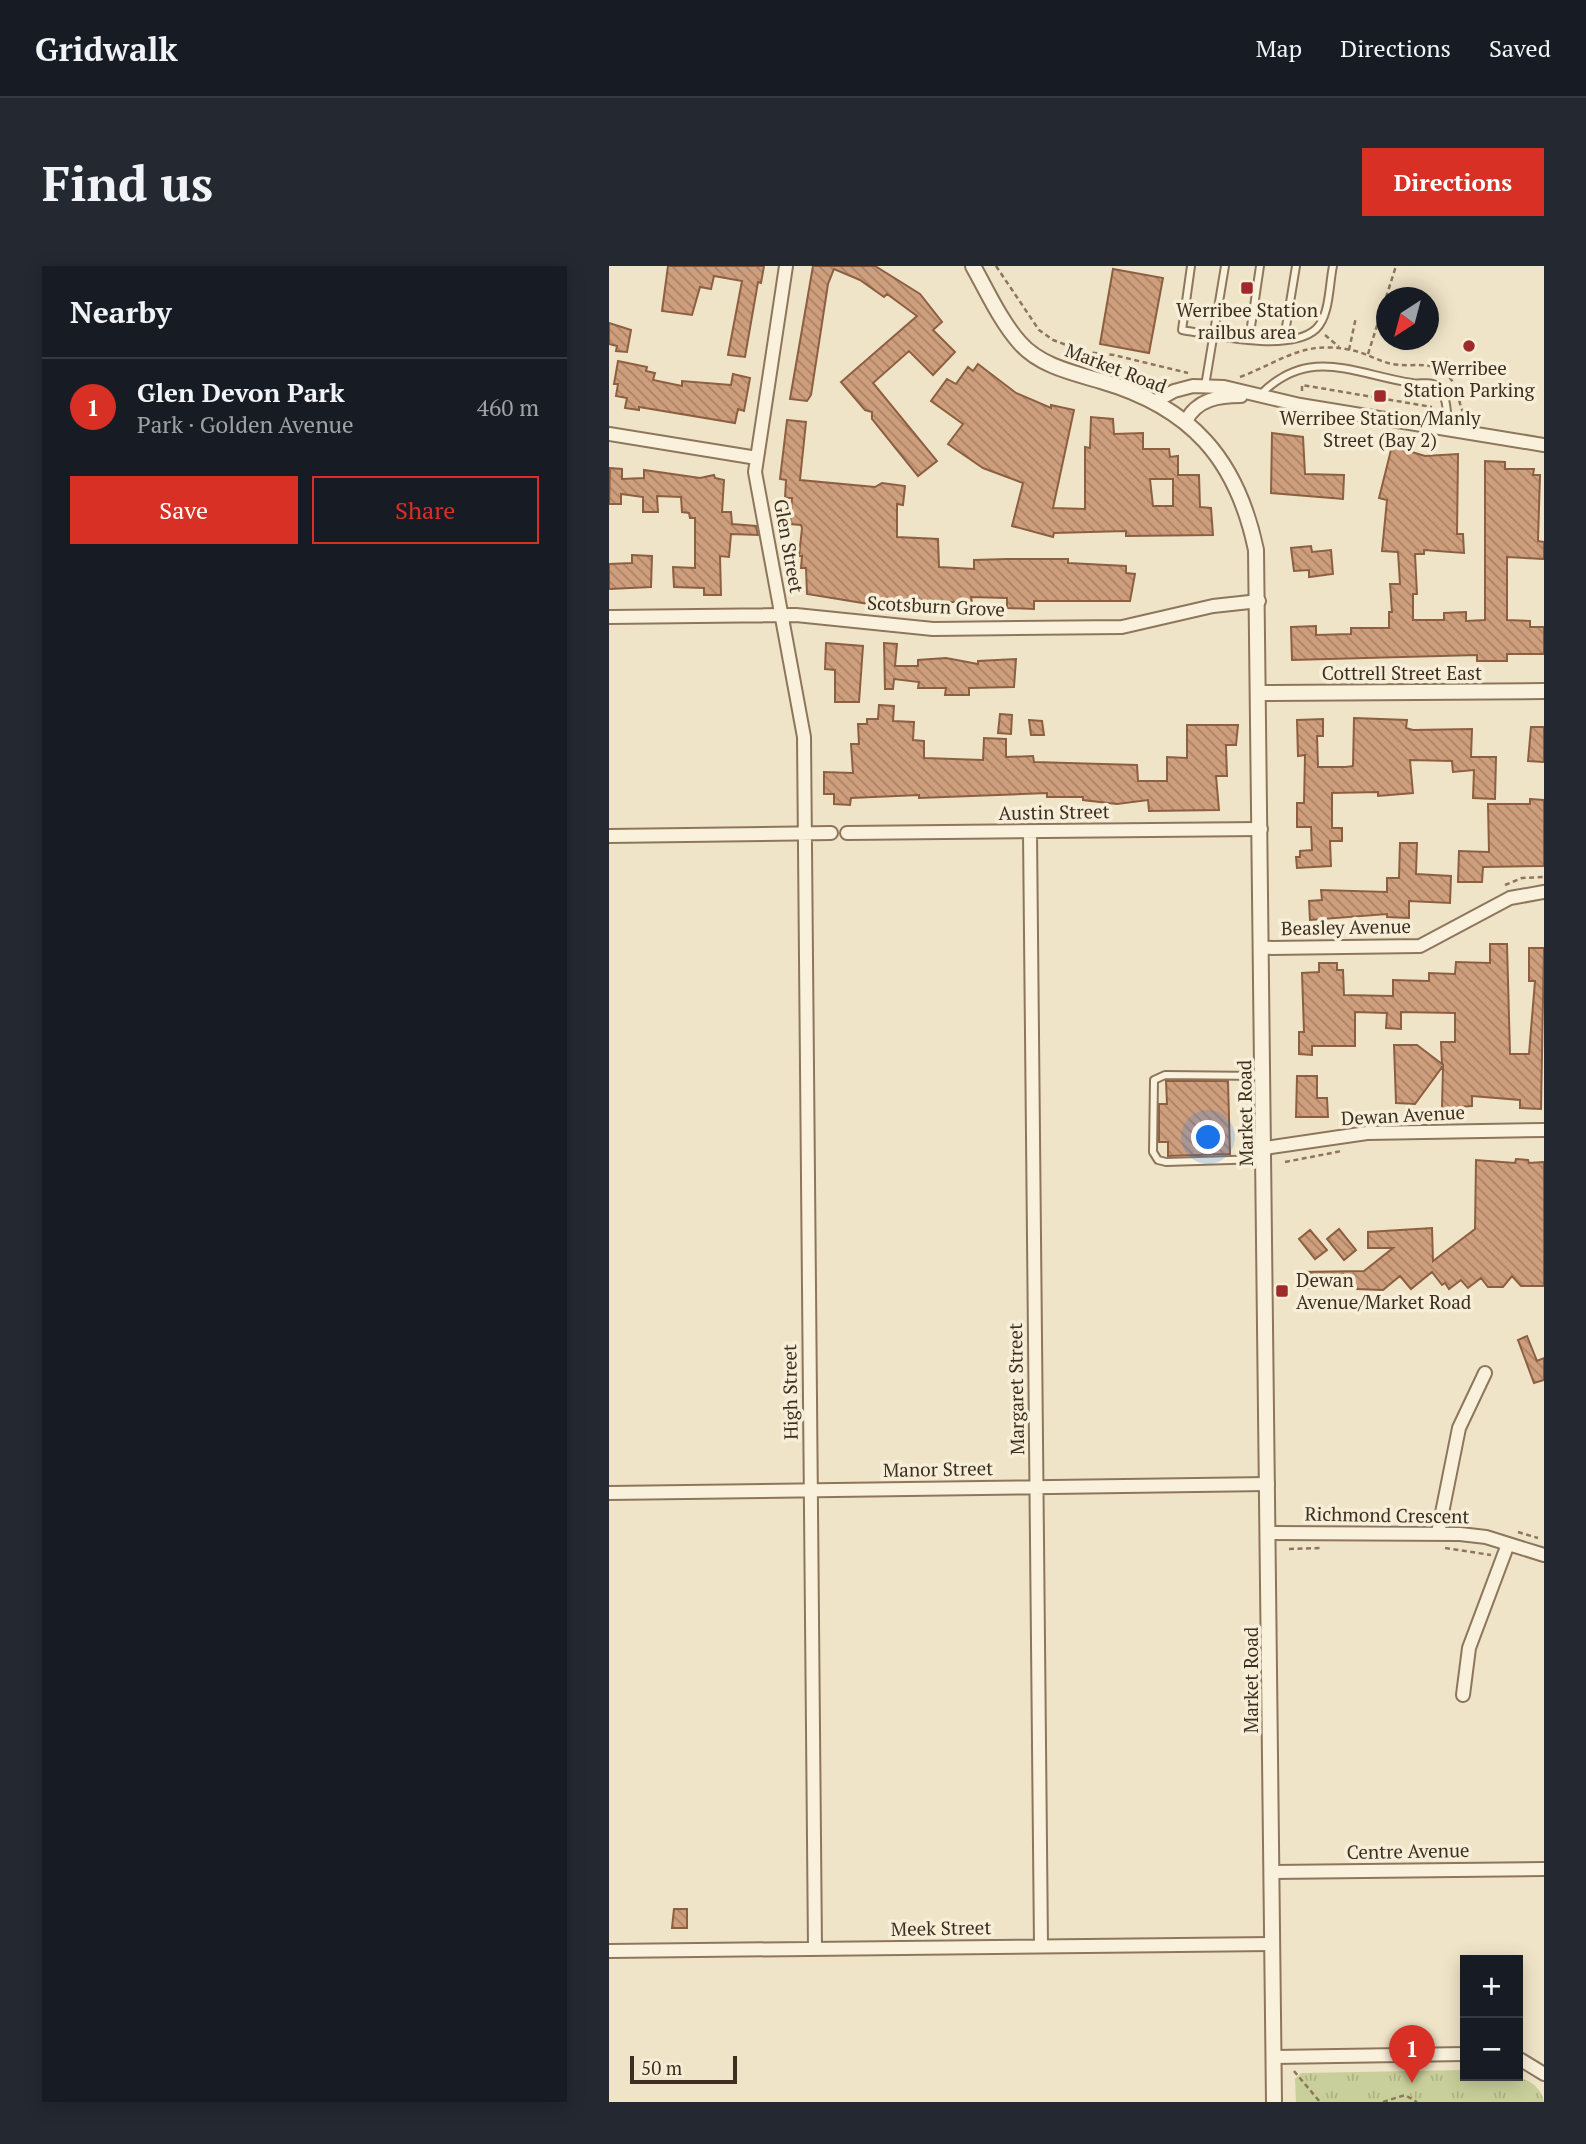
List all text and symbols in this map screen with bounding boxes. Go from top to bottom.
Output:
text: Gridwalk [35,27,178,70]
text: Map [1256,32,1302,64]
text: Directions [1340,32,1451,64]
text: Saved [1489,32,1551,64]
button: Directions [1362,148,1544,216]
text: Find us [42,150,213,215]
marker: Werribee Station railbus area [1239,280,1255,296]
north arrow [1376,287,1439,350]
text: Nearby [70,292,172,332]
place label: Werribee Station railbus area [1176,297,1318,344]
street label: Market Road [1062,337,1171,398]
marker: Werribee Station Parking [1461,338,1477,354]
place label: Werribee Station Parking [1403,355,1536,402]
text: Glen Devon Park [137,375,345,409]
marker: Werribee Station/Manly Street (Bay 2) [1372,388,1388,404]
text: 1 [87,392,100,423]
text: 460 m [477,392,539,423]
place label: Werribee Station/Manly Street (Bay 2) [1279,405,1481,452]
text: Park · Golden Avenue [137,409,354,440]
button: Save [70,476,298,544]
button: Share [312,476,539,544]
street label: Glen Street [769,497,810,595]
street label: Scotsburn Grove [866,589,1006,622]
street label: Cottrell Street East [1322,660,1482,685]
street label: Austin Street [998,798,1110,825]
street label: Beasley Avenue [1281,913,1411,940]
street label: Market Road [1231,1059,1258,1167]
street label: Dewan Avenue [1340,1099,1466,1130]
your location [1191,1120,1225,1154]
place label: Dewan Avenue/Market Road [1296,1267,1472,1314]
marker: Dewan Avenue/Market Road [1274,1283,1290,1299]
street label: Margaret Street [1002,1323,1029,1455]
street label: High Street [776,1344,803,1440]
street label: Manor Street [883,1455,993,1482]
street label: Richmond Crescent [1304,1501,1470,1528]
street label: Market Road [1238,1626,1263,1733]
street label: Centre Avenue [1346,1837,1470,1864]
street label: Meek Street [890,1914,992,1941]
map controls [1460,1955,1523,2081]
button: + [1460,1955,1523,2018]
button: − [1460,2018,1523,2081]
pin: 1 [1389,2025,1435,2083]
scale bar [630,2053,737,2085]
text: 50 m [641,2055,682,2080]

